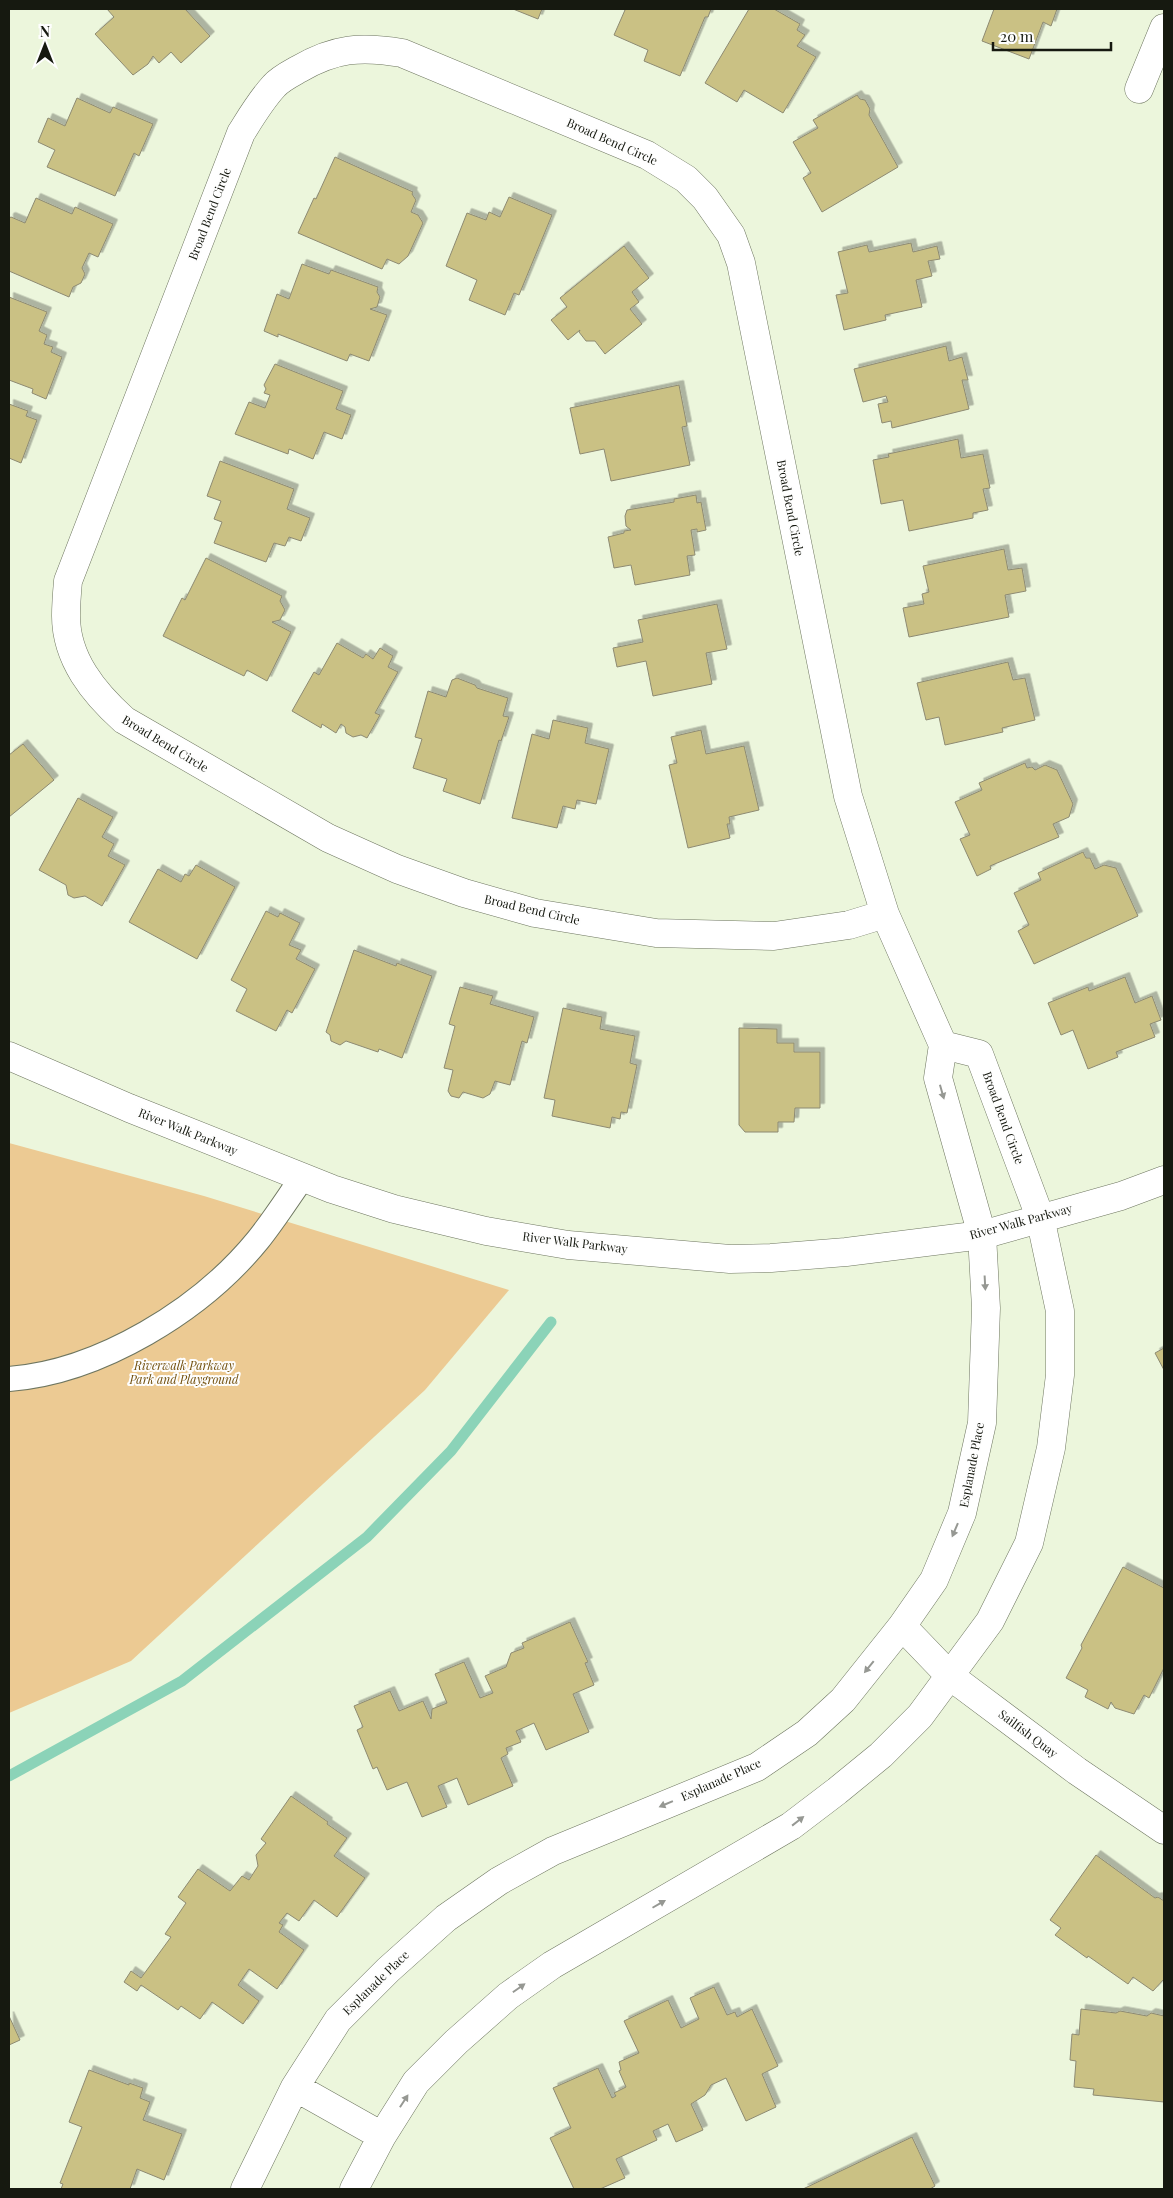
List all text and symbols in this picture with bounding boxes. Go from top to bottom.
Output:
north arrow [20,20,70,70]
scale bar [993,20,1110,52]
text: N [40,22,50,41]
text: 20 m [1000,26,1034,46]
street label: Broad Bend Circle [564,114,660,168]
street label: Broad Bend Circle [184,165,234,262]
street label: Broad Bend Circle [774,458,808,557]
street label: Broad Bend Circle [119,711,212,775]
street label: Broad Bend Circle [483,890,582,928]
street label: Broad Bend Circle [980,1069,1028,1166]
one-way arrow [938,1085,946,1100]
street label: River Walk Parkway [136,1104,240,1158]
street label: River Walk Parkway [968,1200,1074,1242]
street label: River Walk Parkway [522,1228,629,1256]
one-way arrow [982,1276,990,1292]
park label: Riverwalk Parkway Park and Playground [128,1357,239,1387]
street label: Esplanade Place [955,1421,987,1509]
one-way arrow [951,1523,959,1537]
one-way arrow [864,1660,875,1673]
street label: Sailfish Quay [996,1706,1061,1761]
street label: Esplanade Place [678,1754,763,1804]
one-way arrow [658,1800,673,1808]
one-way arrow [791,1816,805,1826]
one-way arrow [652,1900,665,1909]
street label: Esplanade Place [339,1946,412,2018]
one-way arrow [513,1983,526,1993]
one-way arrow [399,2095,409,2108]

